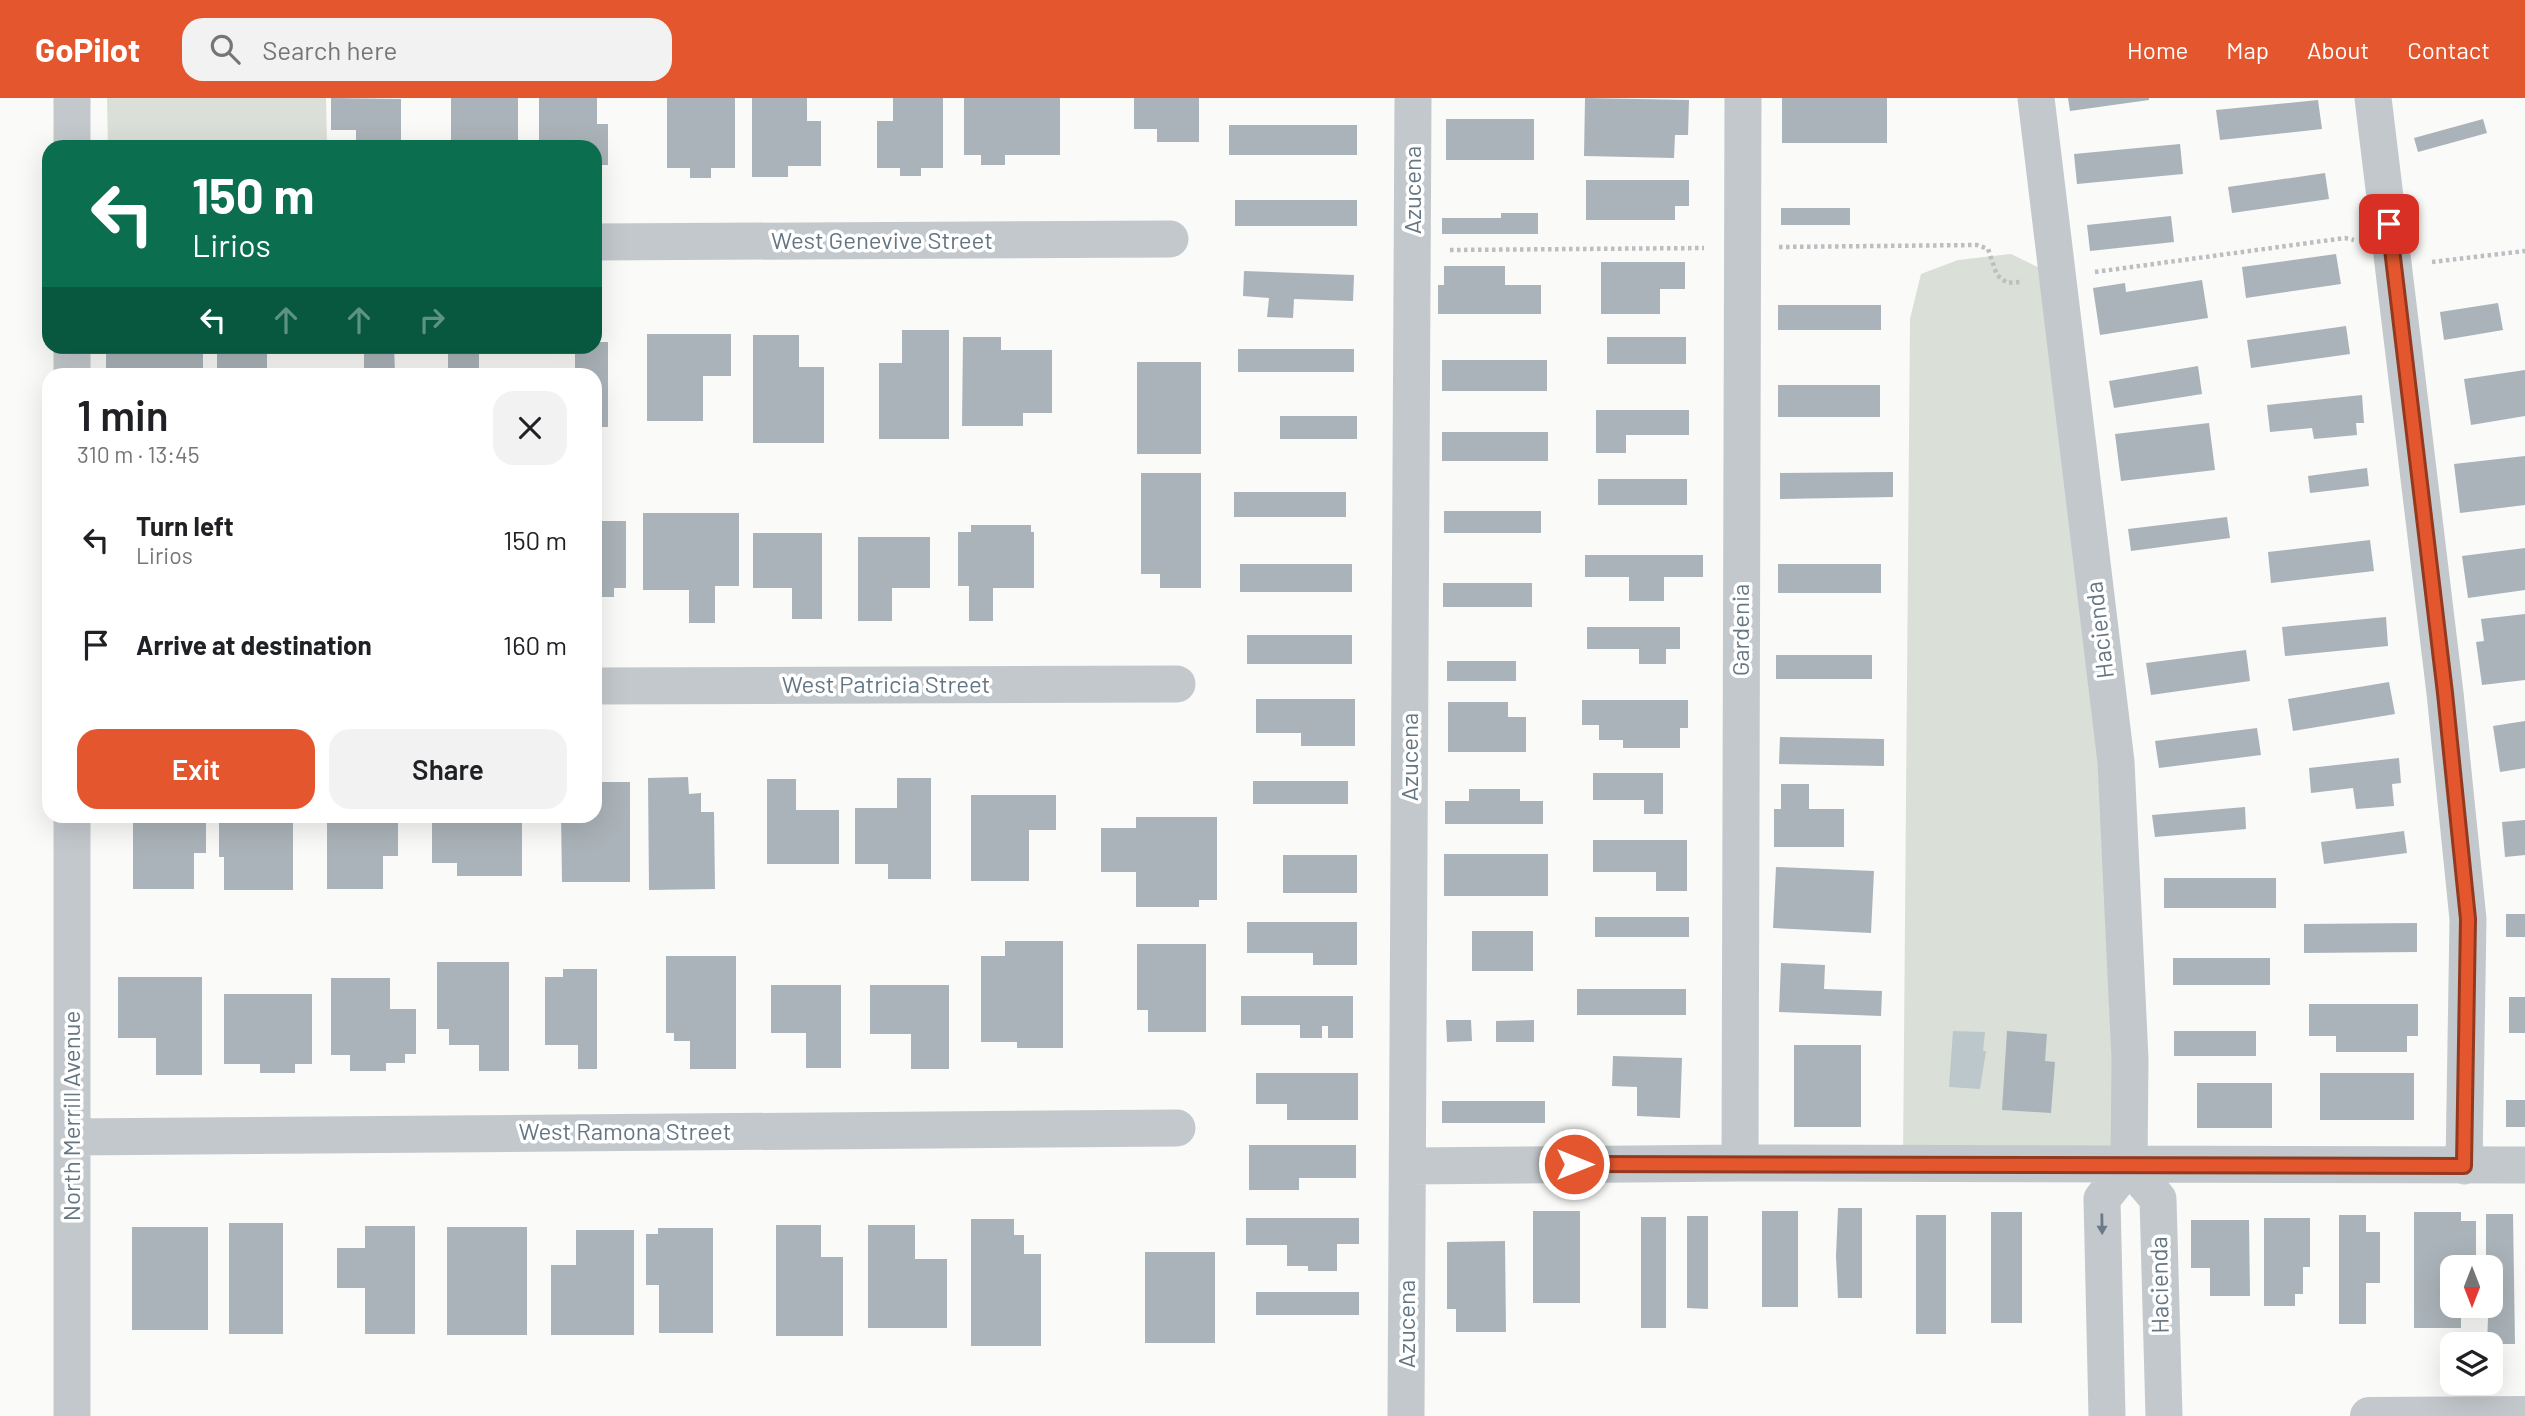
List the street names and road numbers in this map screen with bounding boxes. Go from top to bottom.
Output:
street label: Azucena [1397,146,1426,234]
street label: West Genevive Street [771,225,993,254]
street label: Hacienda [2078,580,2119,680]
street label: Gardenia [1725,584,1754,676]
street label: West Patricia Street [782,669,990,698]
street label: Azucena [1394,713,1423,801]
street label: North Merrill Avenue [56,1011,85,1221]
street label: West Ramona Street [519,1116,731,1145]
street label: Hacienda [2143,1236,2174,1334]
street label: Azucena [1391,1280,1420,1368]

